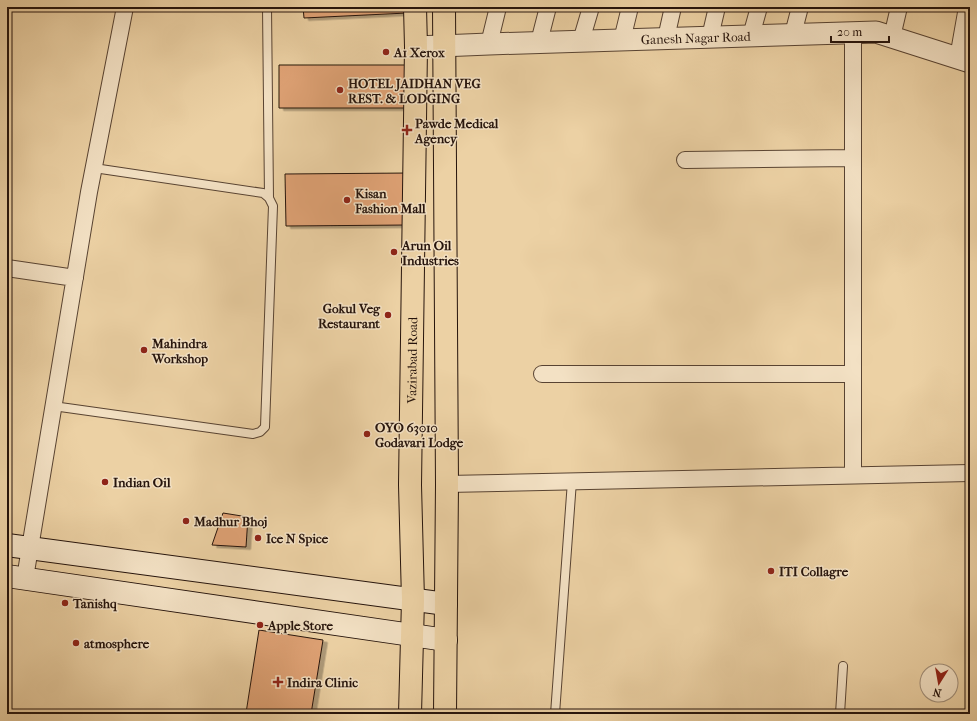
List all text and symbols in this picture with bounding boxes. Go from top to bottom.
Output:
scale bar [831,18,889,44]
text: 20 m [837,25,862,39]
street label: Ganesh Nagar Road [641,29,752,47]
place label: A1 Xerox [393,45,445,60]
marker: A1 Xerox [381,47,391,57]
place label: HOTEL JAIDHAN VEG REST. & LODGING [348,76,482,106]
marker: HOTEL JAIDHAN VEG REST. & LODGING [335,85,345,95]
place label: Pawde Medical Agency [414,116,499,147]
marker: Pawde Medical Agency [402,125,412,135]
place label: Kisan Fashion Mall [354,186,426,216]
marker: Kisan Fashion Mall [342,195,352,205]
place label: Arun Oil Industries [401,238,459,268]
marker: Arun Oil Industries [389,247,399,257]
place label: Gokul Veg Restaurant [318,301,381,331]
marker: Gokul Veg Restaurant [383,310,393,320]
street label: Vazirabad Road [404,316,420,404]
place label: Mahindra Workshop [151,336,208,367]
marker: Mahindra Workshop [139,345,149,355]
place label: OYO 63010 Godavari Lodge [375,420,464,451]
marker: OYO 63010 Godavari Lodge [362,429,372,439]
place label: Indian Oil [113,475,171,490]
marker: Indian Oil [100,477,110,487]
place label: Madhur Bhoj [193,514,267,529]
marker: Madhur Bhoj [181,516,191,526]
place label: Ice N Spice [266,531,329,547]
marker: Ice N Spice [253,533,263,543]
place label: ITI Collagre [779,564,849,580]
marker: ITI Collagre [766,566,776,576]
place label: Tanishq [72,596,118,612]
marker: Tanishq [60,598,70,608]
place label: Apple Store [267,618,333,634]
marker: Apple Store [255,620,265,630]
place label: atmosphere [84,636,150,652]
marker: atmosphere [71,638,81,648]
north arrow [919,663,959,703]
place label: Indira Clinic [287,675,358,690]
marker: Indira Clinic [272,676,284,688]
text: N [931,685,943,700]

